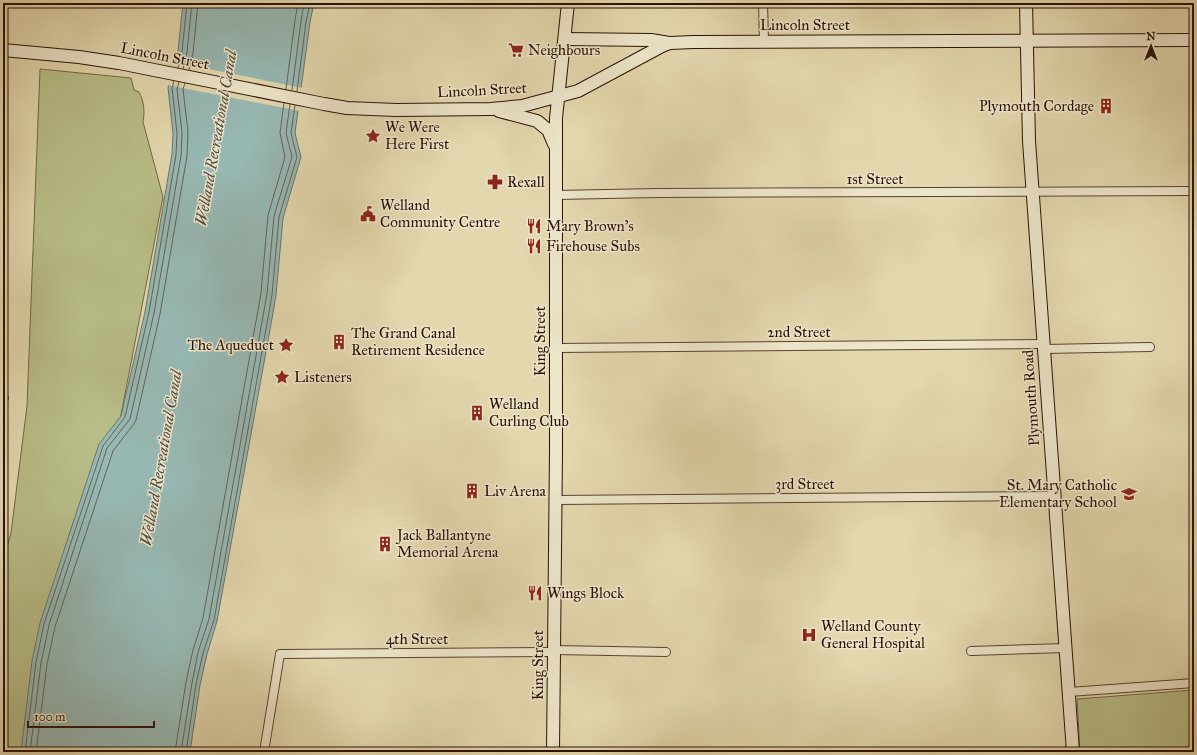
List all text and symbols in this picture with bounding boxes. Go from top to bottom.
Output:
street label: Lincoln Street [760,16,851,34]
north arrow [1131,26,1171,66]
text: N [1146,30,1156,43]
street label: Lincoln Street [119,39,212,74]
supermarket icon: Neighbours [507,41,525,59]
place label: Neighbours [528,41,600,59]
water label: Welland Recreational Canal [191,47,241,227]
street label: Lincoln Street [437,79,528,101]
place label: Plymouth Cordage [979,97,1094,115]
building icon: Plymouth Cordage [1097,97,1115,115]
place label: We Were Here First [385,118,450,153]
place icon: We Were Here First [364,127,382,145]
street label: 1st Street [846,170,904,188]
pharmacy icon: Rexall [486,173,504,191]
place label: Rexall [507,173,546,191]
place label: Welland Community Centre [380,196,500,231]
public building icon: Welland Community Centre [359,205,377,223]
restaurant icon: Mary Brown's [525,217,543,235]
place label: Mary Brown's [546,217,634,235]
restaurant icon: Firehouse Subs [525,237,543,255]
place label: Firehouse Subs [546,237,640,255]
street label: King Street [531,305,549,376]
street label: 2nd Street [767,323,831,341]
place label: The Grand Canal Retirement Residence [351,324,485,359]
building icon: The Grand Canal Retirement Residence [330,333,348,351]
place label: The Aqueduct [187,336,275,355]
place icon: The Aqueduct [277,336,295,354]
street label: Plymouth Road [1019,349,1043,447]
water label: Welland Recreational Canal [136,367,186,547]
place icon: Listeners [273,368,291,386]
place label: Listeners [294,368,352,386]
place label: Welland Curling Club [489,395,569,430]
building icon: Welland Curling Club [468,404,486,422]
street label: 3rd Street [775,475,835,493]
place label: St. Mary Catholic Elementary School [999,476,1118,511]
building icon: Liv Arena [463,482,481,500]
place label: Liv Arena [484,482,547,500]
school or university icon: St. Mary Catholic Elementary School [1120,485,1138,503]
place label: Jack Ballantyne Memorial Arena [395,526,499,561]
building icon: Jack Ballantyne Memorial Arena [376,535,394,553]
restaurant icon: Wings Block [526,584,544,602]
place label: Wings Block [547,584,624,602]
place label: Welland County General Hospital [821,617,926,652]
hospital icon: Welland County General Hospital [800,626,818,644]
street label: King Street [529,629,547,700]
street label: 4th Street [386,630,449,648]
scale bar [28,703,154,729]
text: 100 m [34,710,65,724]

